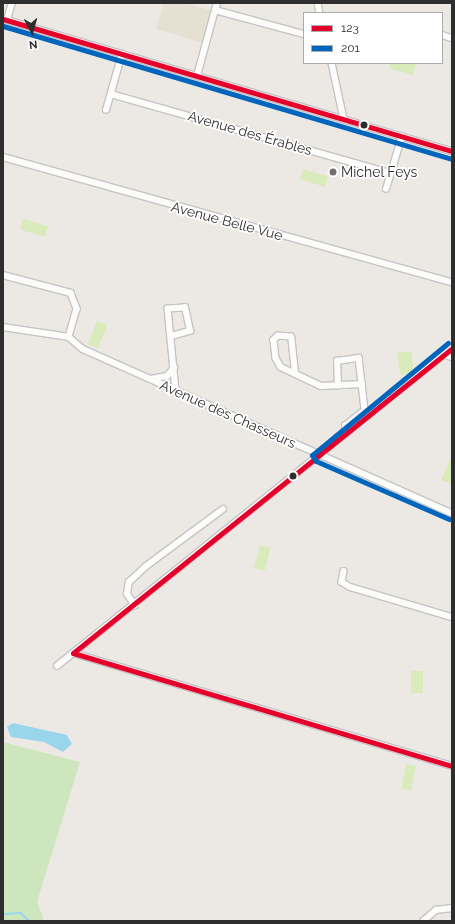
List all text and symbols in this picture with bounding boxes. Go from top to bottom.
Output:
north arrow [12,12,52,52]
legend [303,12,443,64]
text: 123 [341,21,359,35]
text: N [28,38,38,51]
text: 201 [341,41,360,55]
street label: Avenue des Érables [186,107,314,159]
unlabelled marker [359,120,369,130]
place label: Michel Feys [341,164,418,180]
marker: Michel Feys [328,167,338,177]
street label: Avenue Belle Vue [169,198,285,244]
street label: Avenue des Chasseurs [157,376,299,452]
unlabelled marker [288,471,298,481]

